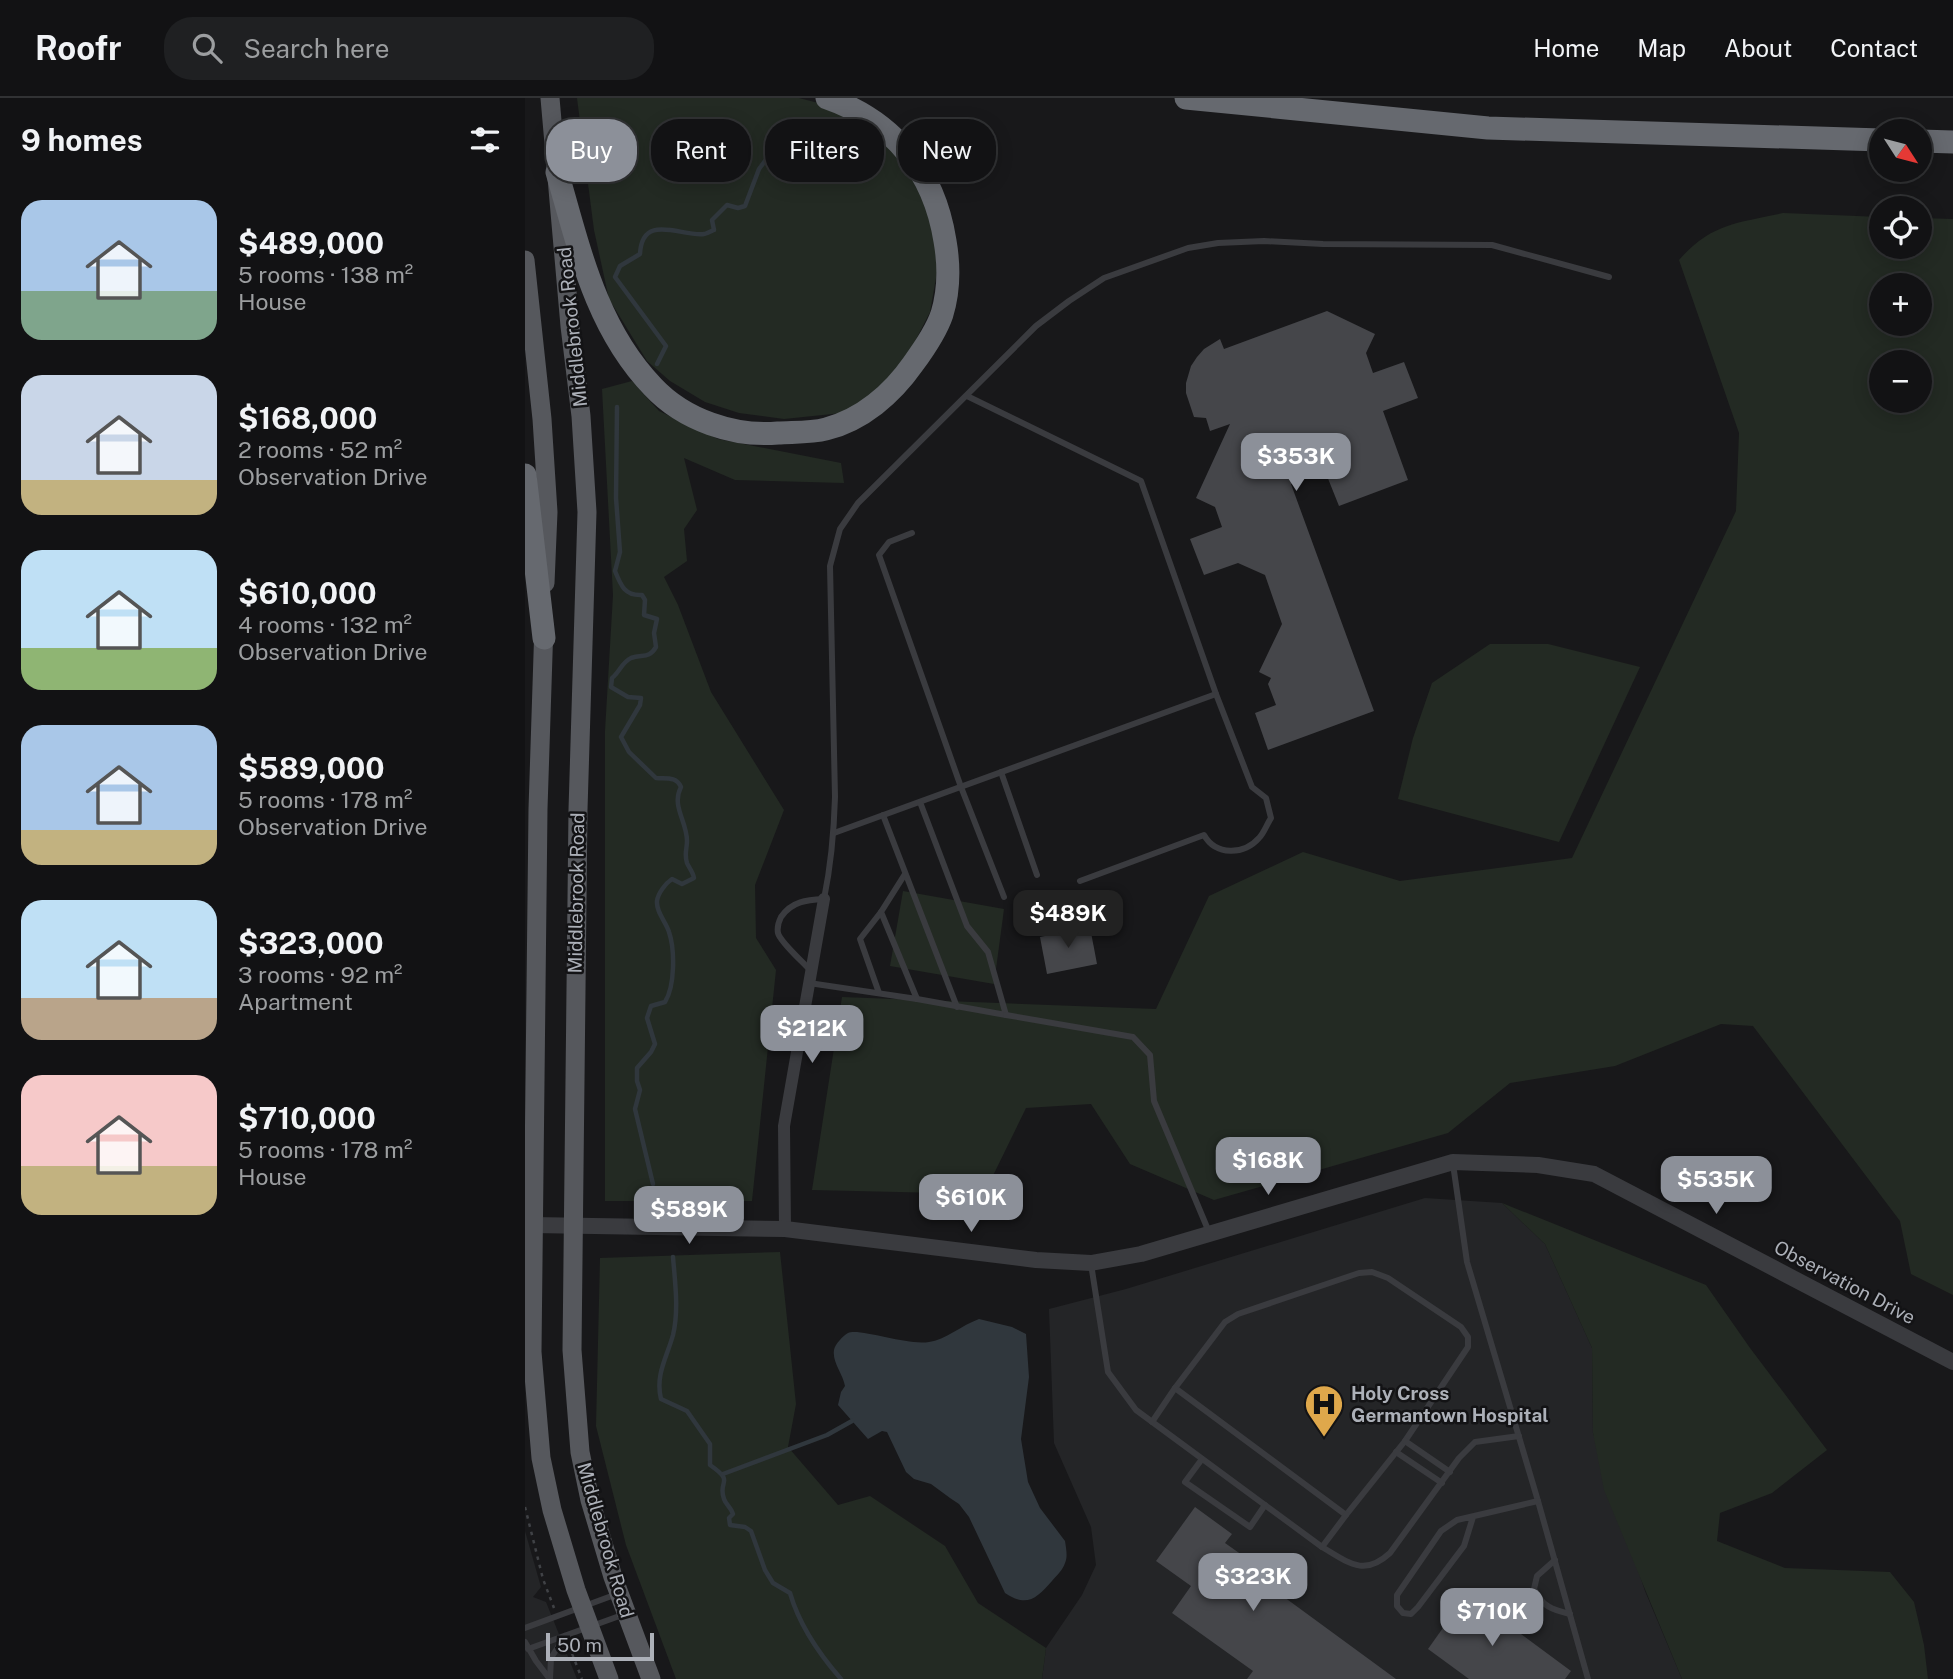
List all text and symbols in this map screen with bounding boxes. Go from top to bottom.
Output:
search box [164,17,654,80]
text: Roofr [35,29,122,67]
icon: search [188,29,226,67]
text: Search here [244,33,390,64]
text: Home [1533,34,1599,62]
text: Map [1637,34,1686,62]
text: About [1724,34,1792,62]
text: Contact [1830,34,1918,62]
chip: Buy [546,119,637,182]
chip: Rent [651,119,751,182]
chip: Filters [765,119,884,182]
chip: New [898,119,996,182]
north arrow [1869,119,1932,182]
map controls [1869,119,1932,413]
icon: filters [466,121,504,159]
text: 9 homes [21,122,143,158]
button: locate [1869,196,1932,259]
text: $489,000 [238,225,384,261]
icon: home [77,228,161,312]
street label: Middlebrook Road [553,246,591,408]
text: 5 rooms · 138 m² [238,261,413,288]
button: + [1869,273,1932,336]
text: House [238,288,306,315]
button: − [1869,350,1932,413]
text: $168,000 [238,400,377,436]
icon: home [77,403,161,487]
pin: $353K [1247,434,1345,493]
text: 2 rooms · 52 m² [238,436,402,463]
text: $353K [1257,442,1335,469]
text: Observation Drive [238,463,427,490]
text: $610,000 [238,575,377,611]
icon: home [77,578,161,662]
text: 4 rooms · 132 m² [238,611,412,638]
text: Observation Drive [238,638,427,665]
text: $589,000 [238,750,385,786]
icon: home [77,753,161,837]
text: 5 rooms · 178 m² [238,786,412,813]
street label: Middlebrook Road [564,812,588,974]
text: Observation Drive [238,813,427,840]
pin: $489K [1019,890,1117,950]
text: $489K [1029,899,1107,926]
text: $323,000 [238,925,384,961]
icon: home [77,928,161,1012]
text: 3 rooms · 92 m² [238,961,403,988]
text: Apartment [238,988,353,1015]
pin: $212K [763,1006,861,1065]
text: $212K [776,1014,848,1041]
text: $710,000 [238,1100,376,1136]
icon: home [77,1103,161,1187]
text: 5 rooms · 178 m² [238,1136,412,1163]
pin: $168K [1219,1138,1317,1197]
text: $168K [1232,1146,1304,1173]
pin: $535K [1667,1156,1765,1216]
text: House [238,1163,306,1190]
text: $535K [1677,1165,1755,1192]
pin: $610K [922,1174,1020,1234]
text: $610K [935,1183,1007,1210]
pin: $589K [640,1186,738,1246]
text: $589K [650,1195,728,1222]
street label: Observation Drive [1771,1236,1919,1328]
place label: Holy Cross Germantown Hospital [1351,1382,1548,1426]
hospital icon: Holy Cross Germantown Hospital [1303,1383,1345,1438]
street label: Middlebrook Road [573,1460,639,1620]
pin: $323K [1204,1554,1302,1613]
text: $323K [1214,1562,1292,1589]
pin: $710K [1443,1588,1541,1648]
text: $710K [1456,1597,1528,1624]
scale bar [546,1630,655,1662]
text: 50 m [557,1634,602,1656]

